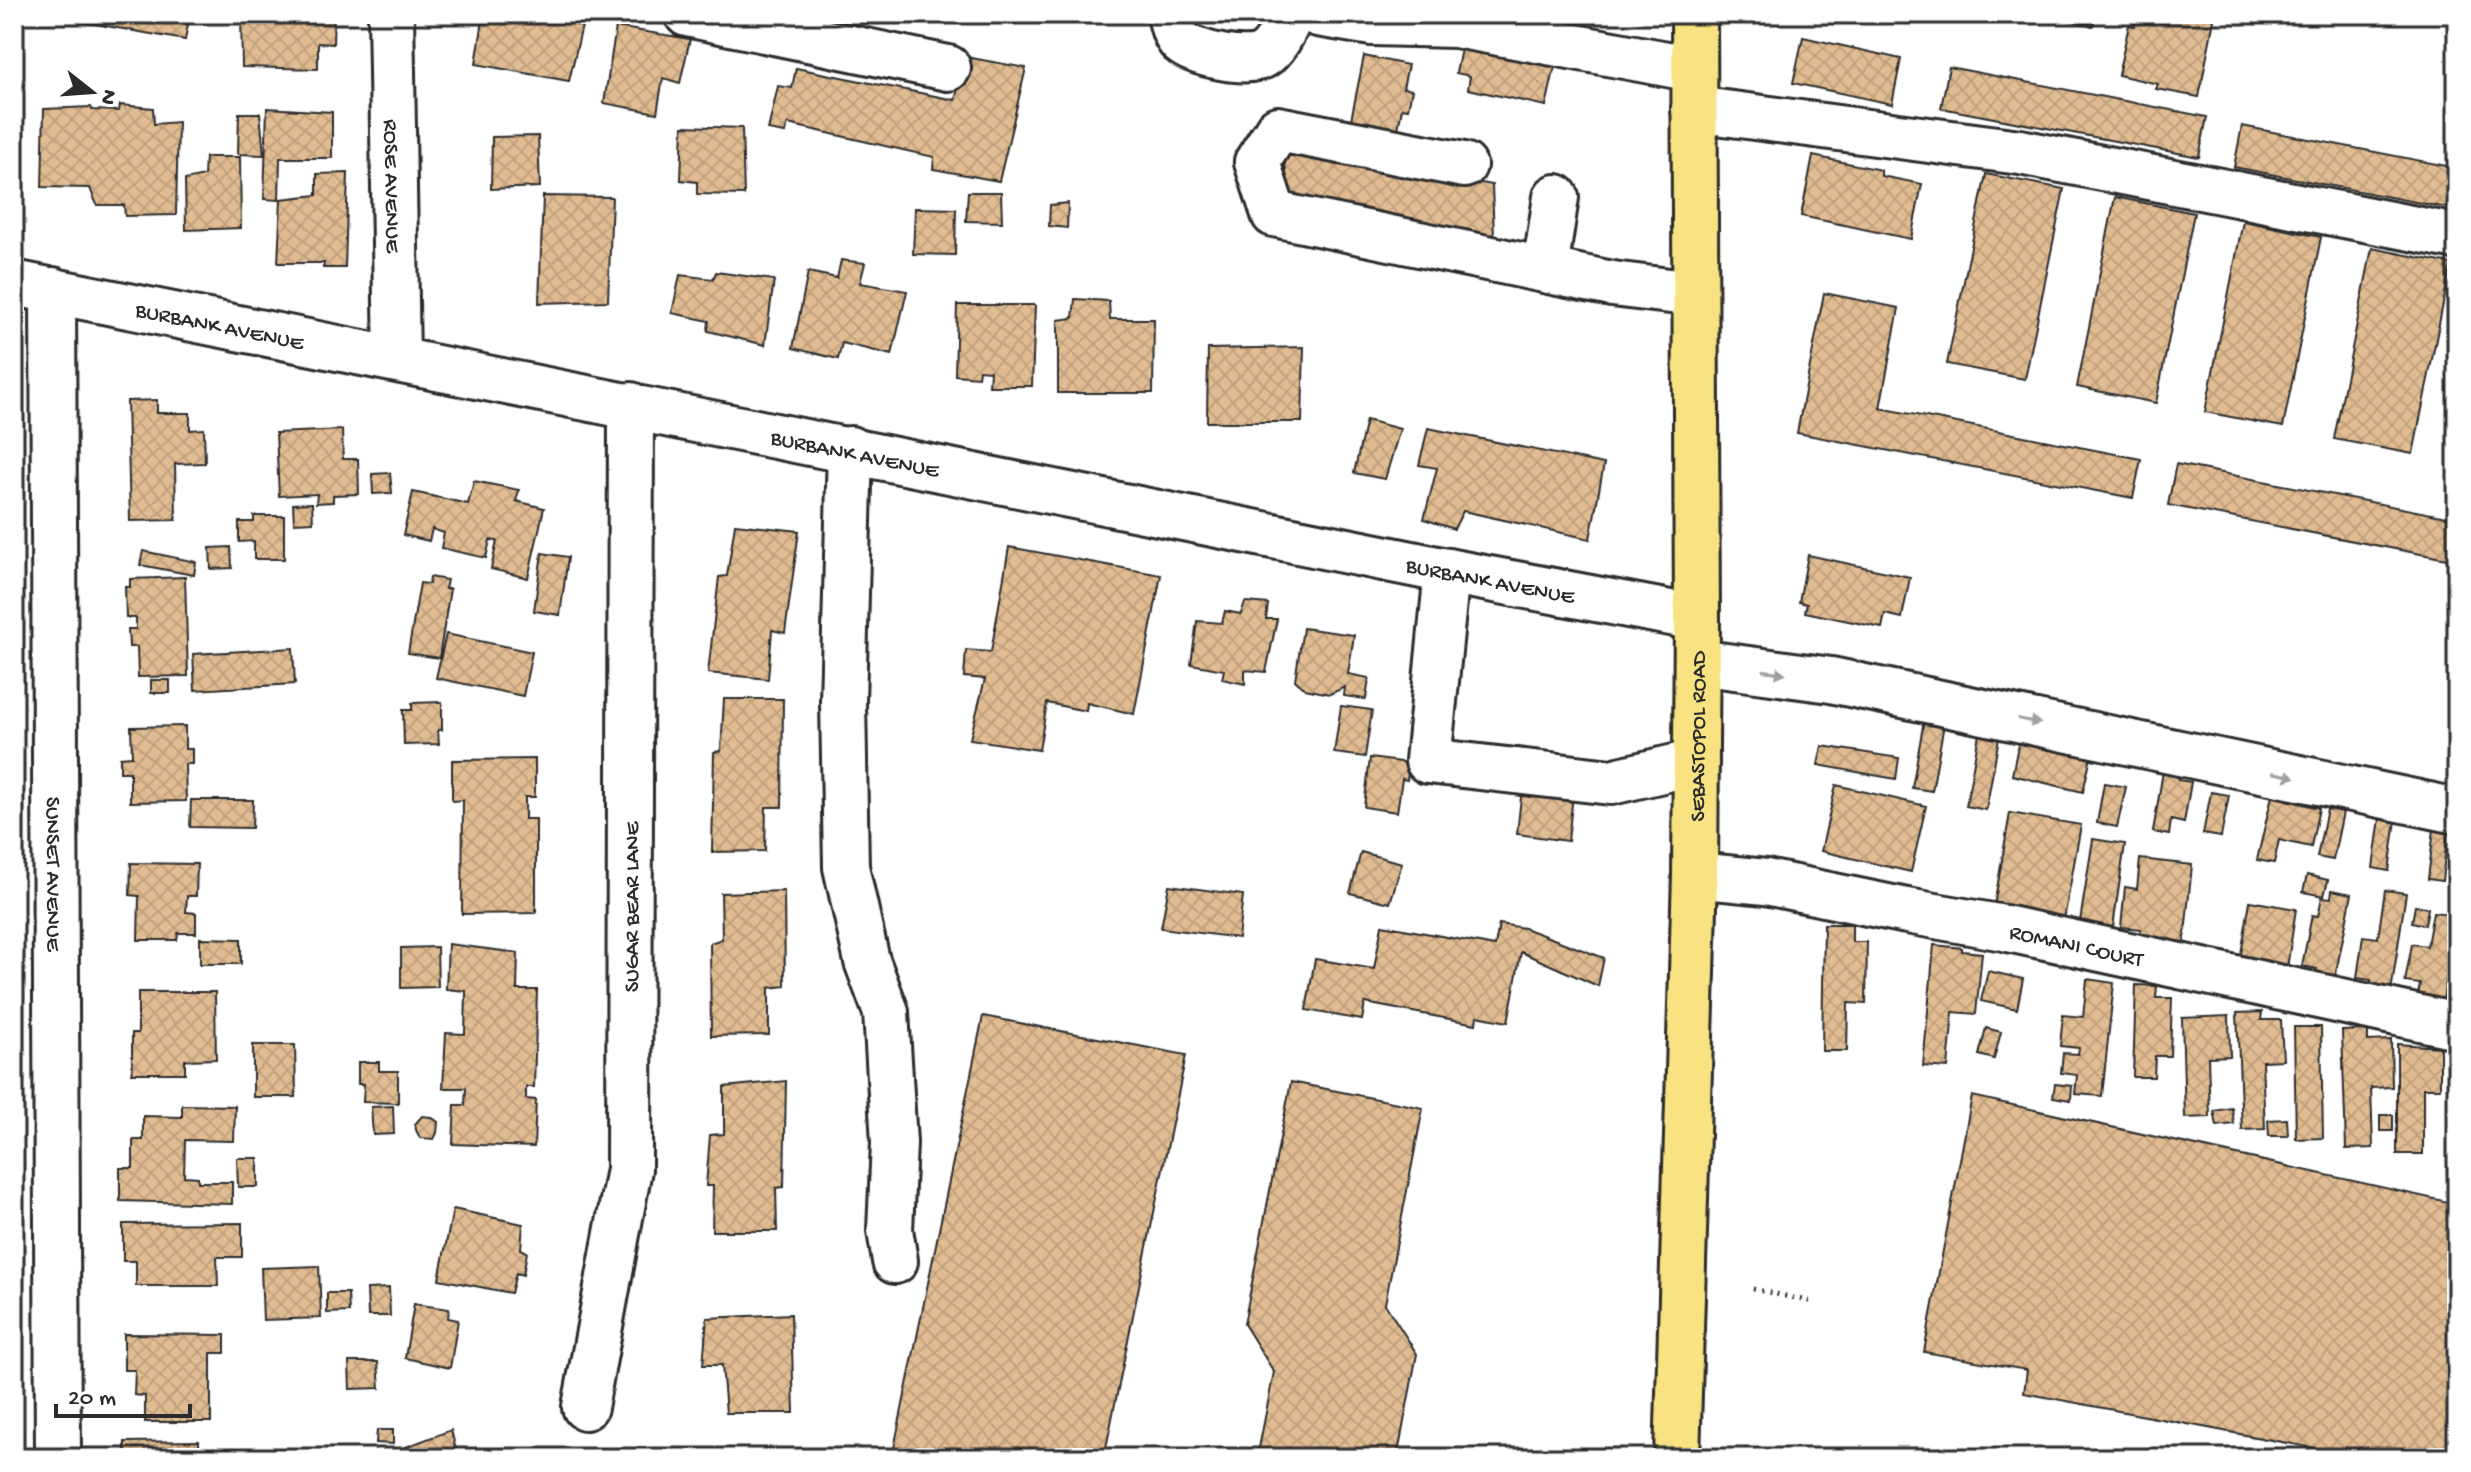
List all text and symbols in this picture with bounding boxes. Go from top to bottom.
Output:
north arrow [52,52,132,132]
text: N [93,86,122,107]
street label: ROSE AVENUE [376,119,404,254]
street label: BURBANK AVENUE [132,298,307,358]
street label: BURBANK AVENUE [767,426,942,486]
street label: BURBANK AVENUE [1402,554,1578,612]
street label: SEBASTOPOL ROAD [1686,650,1714,822]
one-way arrow [1762,666,1787,679]
one-way arrow [2017,716,2042,728]
one-way arrow [2272,769,2297,782]
street label: SUNSET AVENUE [38,797,65,953]
street label: SUGAR BEAR LANE [620,821,647,992]
street label: ROMANI COURT [2007,921,2146,975]
scale bar [56,1368,190,1418]
text: 20 m [68,1385,116,1414]

